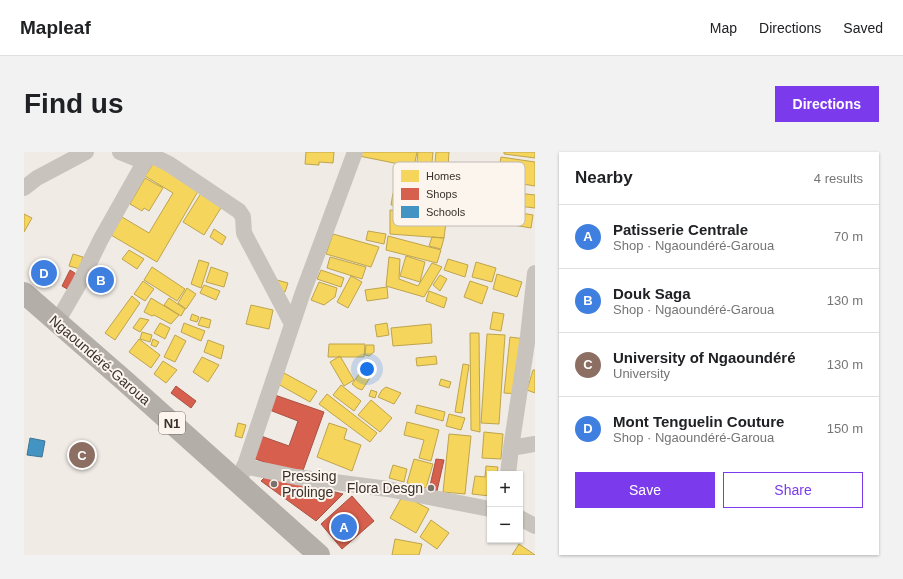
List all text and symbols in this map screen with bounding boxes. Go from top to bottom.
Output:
text: Mapleaf [20,17,91,38]
text: Map [710,20,737,36]
text: Directions [759,20,821,36]
text: Saved [843,20,883,36]
button: Directions [775,86,879,122]
text: Find us [24,88,124,119]
legend [393,162,525,226]
text: Nearby [575,168,633,187]
text: Homes [426,170,461,182]
text: 4 results [814,171,863,186]
text: Shops [426,188,458,200]
text: Schools [426,206,466,218]
text: Patisserie Centrale [613,221,748,238]
text: A [583,229,593,244]
text: 70 m [834,229,863,244]
text: Shop · Ngaoundéré-Garoua [613,238,774,253]
pin: D [31,258,57,288]
pin: B [88,265,114,295]
text: Douk Saga [613,285,691,302]
text: B [583,293,593,308]
text: 130 m [827,293,863,308]
text: Shop · Ngaoundéré-Garoua [613,302,774,317]
street label: Ngaoundéré-Garoua [46,312,154,408]
text: University of Ngaoundéré [613,349,796,366]
text: C [583,357,593,372]
text: 130 m [827,357,863,372]
your location [357,359,377,379]
text: University [613,366,670,381]
road number: N1 [159,412,185,434]
text: Mont Tenguelin Couture [613,413,784,430]
text: D [583,421,593,436]
text: 150 m [827,421,863,436]
text: Shop · Ngaoundéré-Garoua [613,430,774,445]
pin: C [69,440,95,470]
place label: Pressing Prolinge [282,468,336,500]
map controls [487,471,523,543]
button: + [487,471,523,507]
button: Save [575,472,715,508]
button: Share [723,472,863,508]
marker: Pressing Prolinge [269,479,279,489]
place label: Flora Desgn [347,480,423,496]
marker: Flora Desgn [426,483,436,493]
button: − [487,507,523,543]
pin: A [331,512,357,542]

